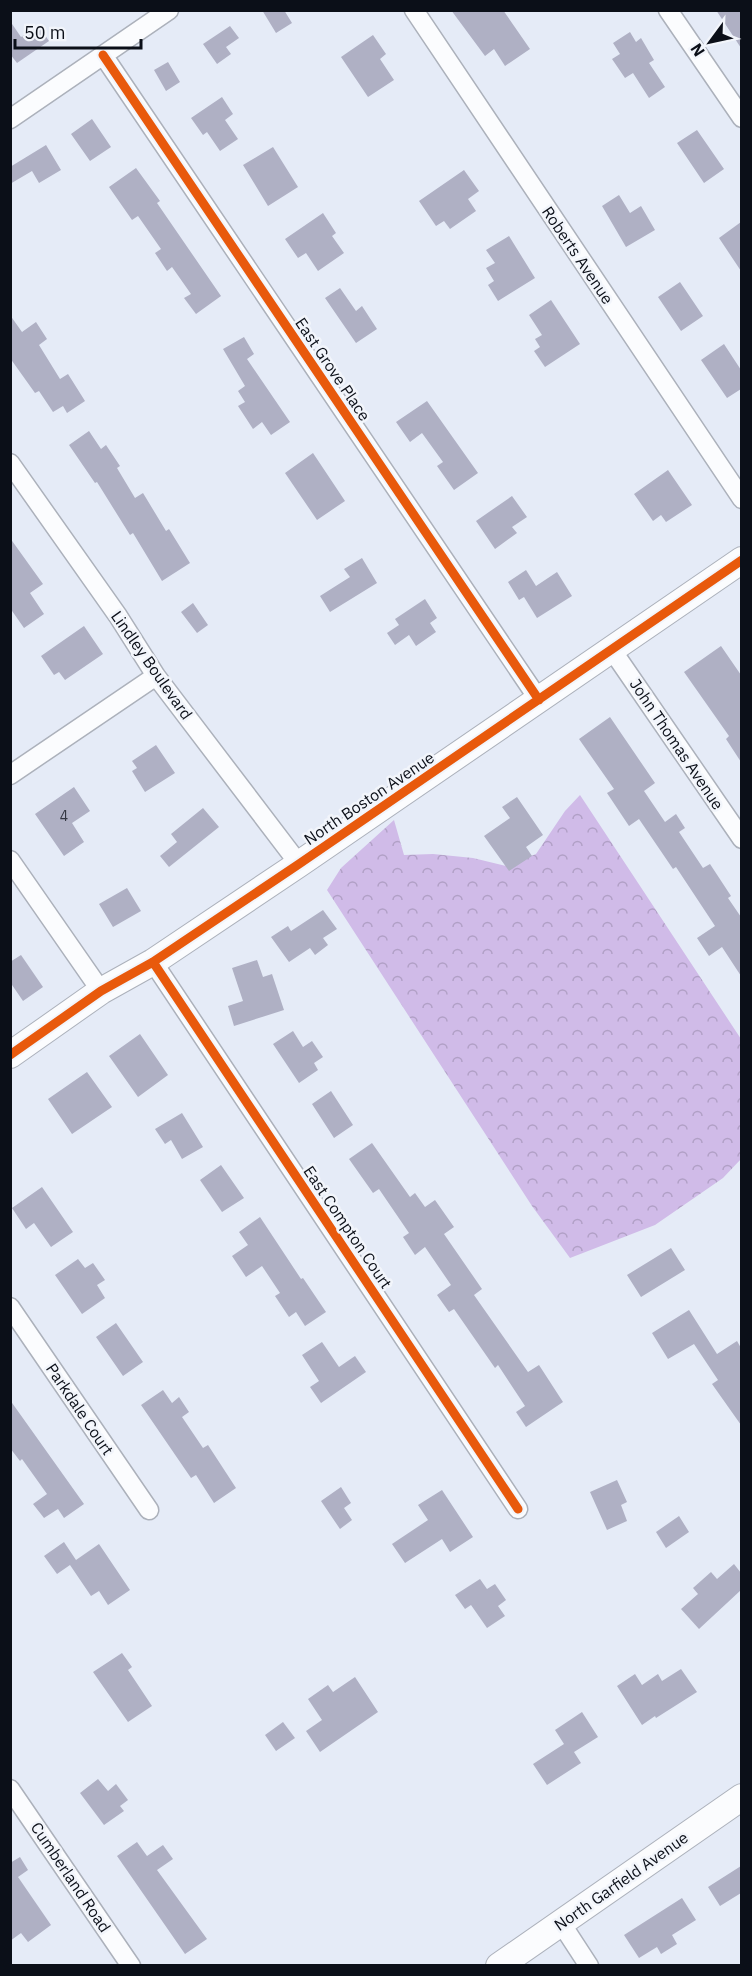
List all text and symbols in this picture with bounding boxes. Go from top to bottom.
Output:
scale bar [15,12,141,50]
north arrow [680,12,740,72]
text: 50 m [24,21,66,44]
text: N [686,40,709,60]
street label: Roberts Avenue [538,202,618,308]
street label: East Grove Place [291,314,375,425]
street label: Lindley Boulevard [107,607,197,723]
street label: John Thomas Avenue [626,675,728,814]
street label: North Boston Avenue [300,747,438,849]
house number: 4 [60,807,68,825]
street label: East Compton Court [299,1162,397,1292]
street label: Parkdale Court [42,1359,118,1459]
street label: Cumberland Road [27,1818,115,1936]
street label: North Garfield Avenue [550,1827,692,1935]

